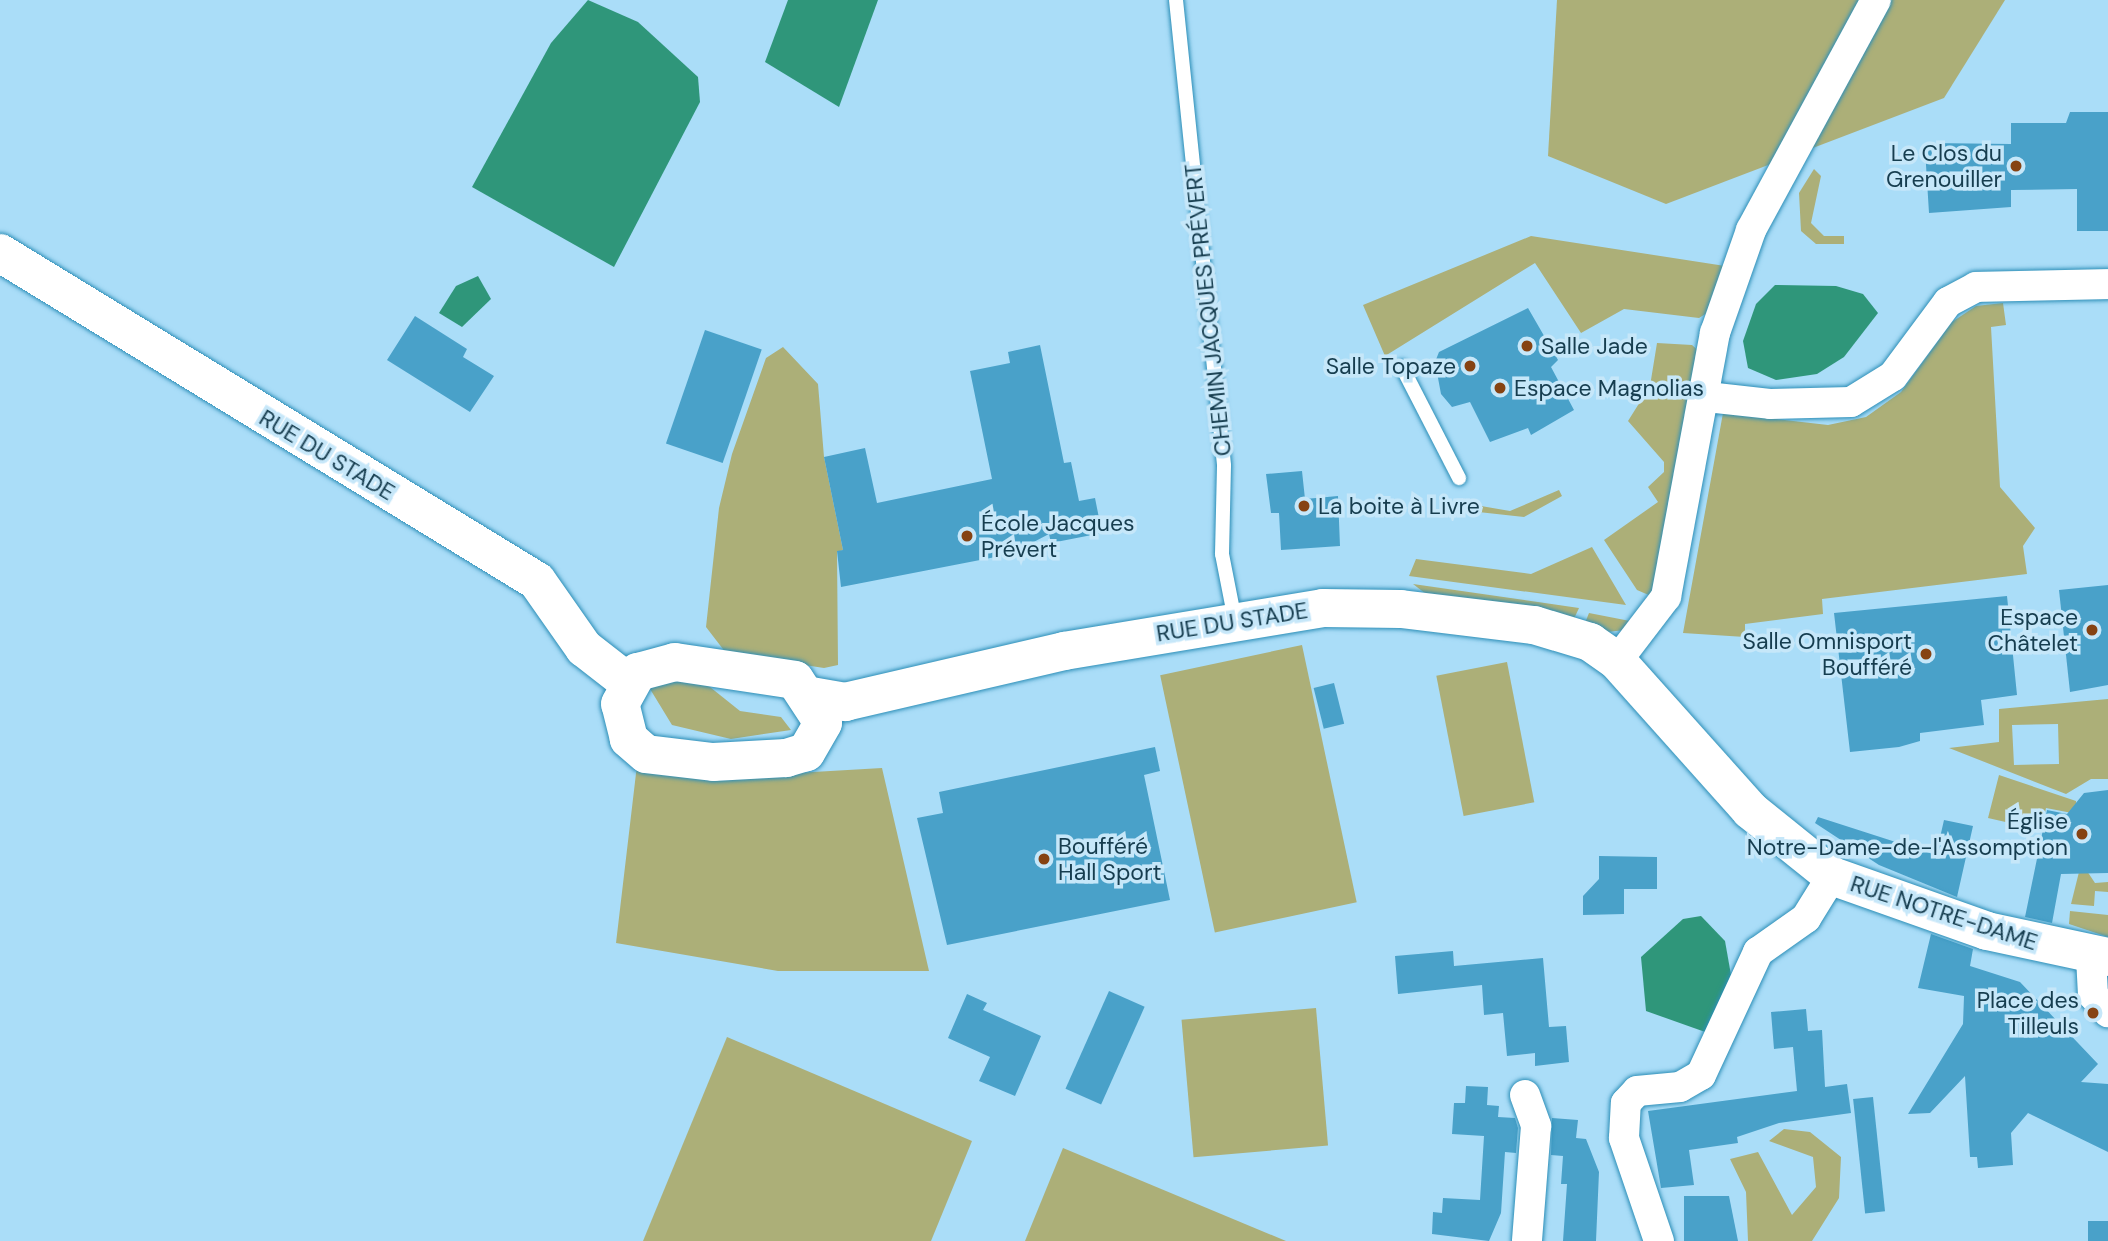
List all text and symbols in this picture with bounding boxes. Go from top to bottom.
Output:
place label: Le Clos du Grenouiller [1886,139,2002,193]
marker: Le Clos du Grenouiller [2008,158,2024,174]
street label: CHEMIN JACQUES PRÉVERT [1179,162,1237,458]
place label: Salle Jade [1541,332,1648,360]
marker: Salle Jade [1519,338,1535,354]
place label: Salle Topaze [1326,352,1456,380]
marker: Salle Topaze [1462,358,1478,374]
place label: Espace Magnolias [1514,374,1704,402]
marker: Espace Magnolias [1492,380,1508,396]
street label: RUE DU STADE [254,404,400,506]
place label: La boite à Livre [1318,492,1480,520]
marker: La boite à Livre [1296,498,1312,514]
place label: École Jacques Prévert [981,509,1135,563]
marker: École Jacques Prévert [959,528,975,544]
street label: RUE DU STADE [1154,596,1310,648]
place label: Espace Châtelet [1988,603,2078,657]
marker: Espace Châtelet [2084,622,2100,638]
place label: Salle Omnisport Boufféré [1743,627,1912,681]
marker: Salle Omnisport Boufféré [1918,646,1934,662]
place label: Église Notre-Dame-de-l'Assomption [1747,807,2068,861]
marker: Église Notre-Dame-de-l'Assomption [2074,826,2090,842]
place label: Boufféré Hall Sport [1058,832,1161,886]
marker: Boufféré Hall Sport [1036,851,1052,867]
street label: RUE NOTRE-DAME [1847,870,2041,956]
place label: Place des Tilleuls [1977,986,2079,1040]
marker: Place des Tilleuls [2085,1005,2101,1021]

